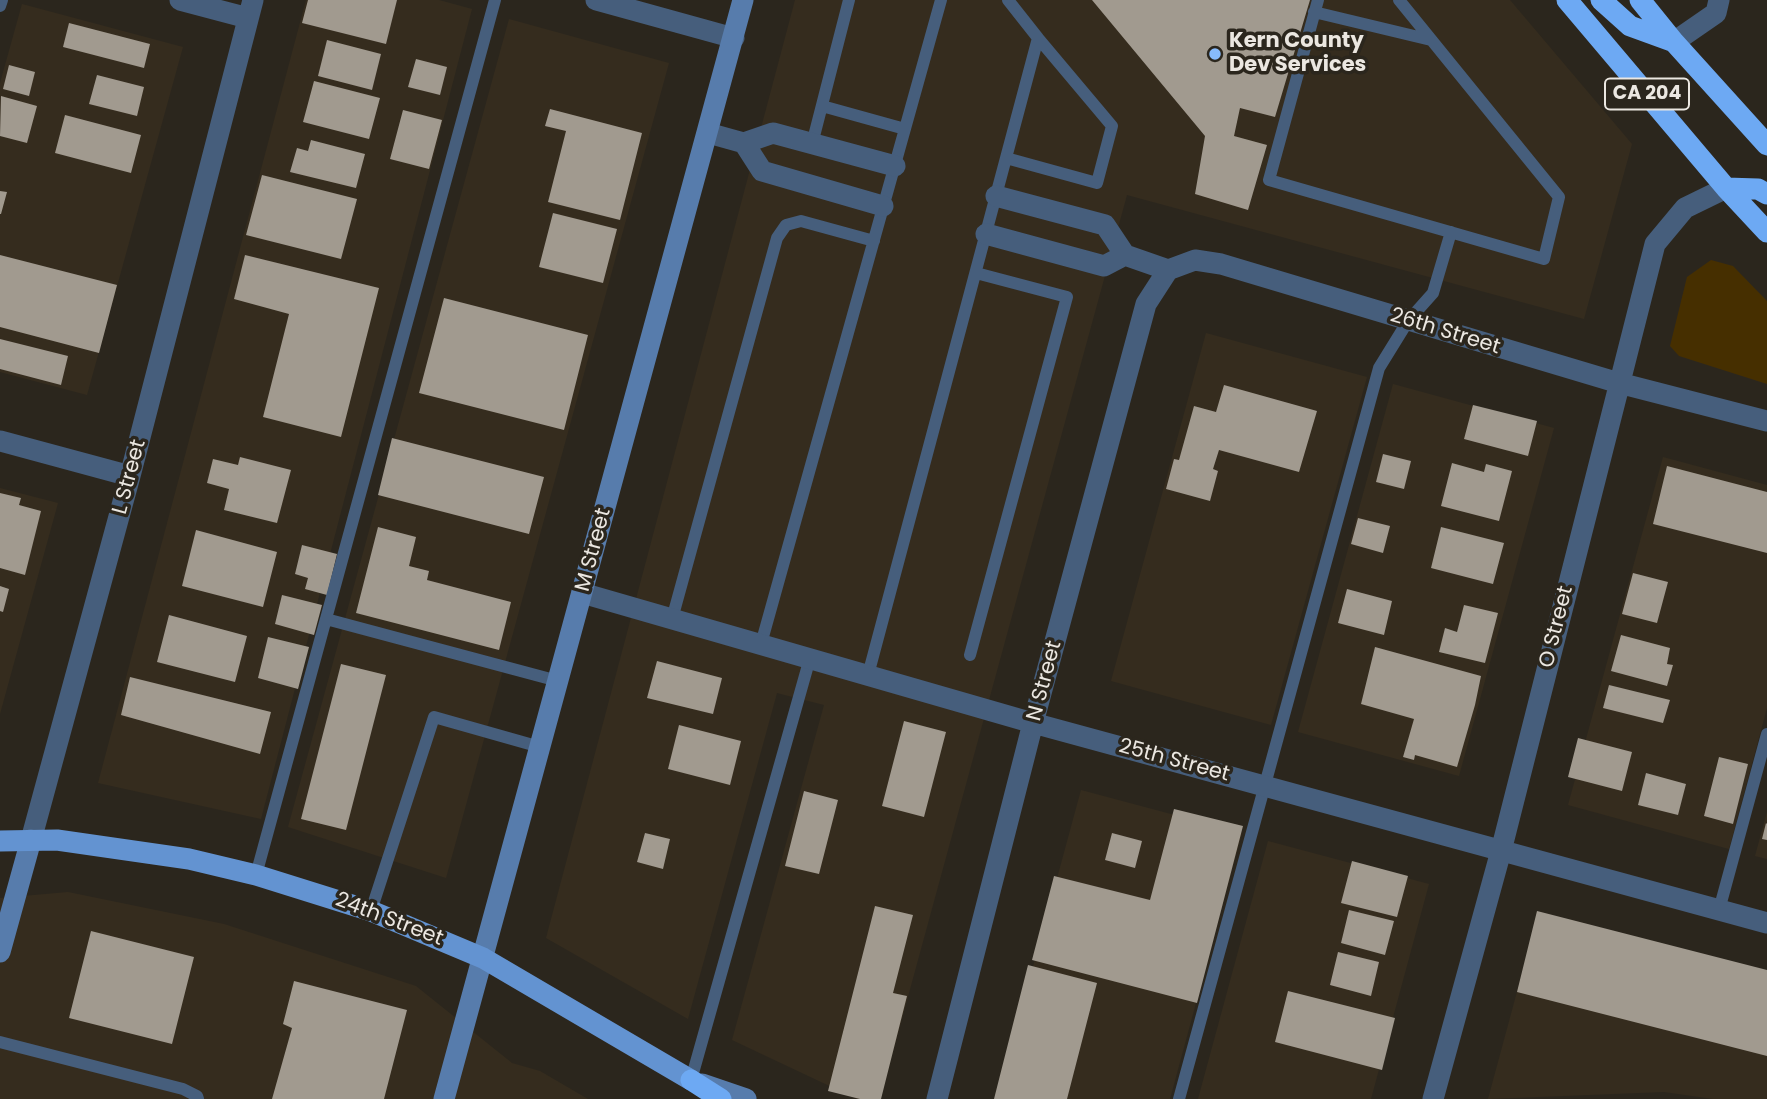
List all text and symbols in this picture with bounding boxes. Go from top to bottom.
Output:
place label: Kern County Dev Services [1229,29,1366,79]
marker: Kern County Dev Services [1207,46,1223,62]
road number: CA 204 [1605,78,1689,110]
street label: 26th Street [1387,303,1503,361]
street label: L Street [108,437,152,517]
street label: M Street [571,506,617,594]
street label: O Street [1535,583,1579,671]
street label: N Street [1022,638,1068,724]
street label: 25th Street [1116,734,1232,788]
street label: 24th Street [332,888,446,952]

